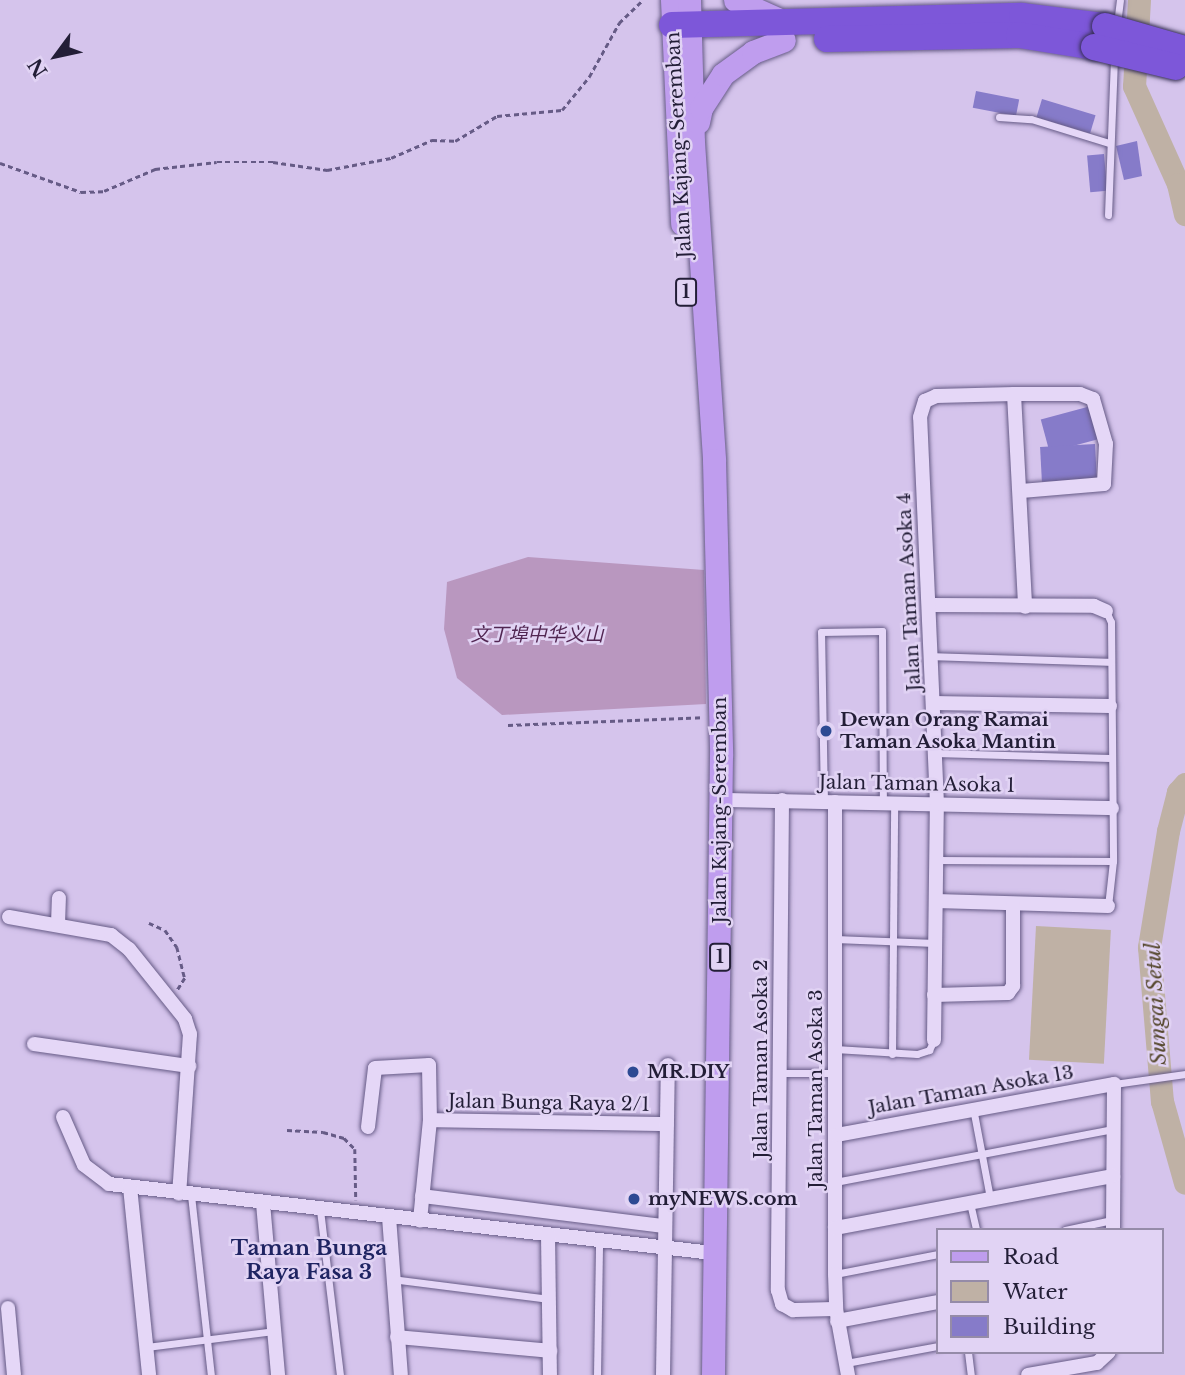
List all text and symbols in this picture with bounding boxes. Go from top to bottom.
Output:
north arrow [21,21,91,91]
street label: Jalan Kajang-Seremban [662,31,696,259]
text: N [23,54,52,81]
road number: 1 [674,278,698,306]
street label: Jalan Taman Asoka 4 [892,491,926,693]
park label: 文丁埠中华义山 [471,624,603,646]
street label: Jalan Kajang-Seremban [709,697,731,923]
place label: Dewan Orang Ramai Taman Asoka Mantin [840,709,1057,753]
marker: Dewan Orang Ramai Taman Asoka Mantin [818,723,834,739]
street label: Jalan Taman Asoka 1 [818,771,1016,797]
road number: 1 [708,942,732,972]
water label: Sungai Setul [1140,942,1172,1066]
street label: Jalan Taman Asoka 2 [750,958,772,1160]
street label: Jalan Taman Asoka 3 [805,988,827,1190]
place label: MR.DIY [647,1061,729,1083]
street label: Jalan Taman Asoka 13 [866,1061,1076,1119]
marker: MR.DIY [625,1064,641,1080]
street label: Jalan Bunga Raya 2/1 [448,1090,650,1116]
place label: myNEWS.com [648,1188,797,1210]
marker: myNEWS.com [626,1191,642,1207]
legend [936,1228,1164,1354]
district label: Taman Bunga Raya Fasa 3 [231,1235,387,1285]
text: Road [1003,1244,1059,1270]
text: Water [1003,1279,1067,1305]
text: Building [1003,1314,1095,1340]

